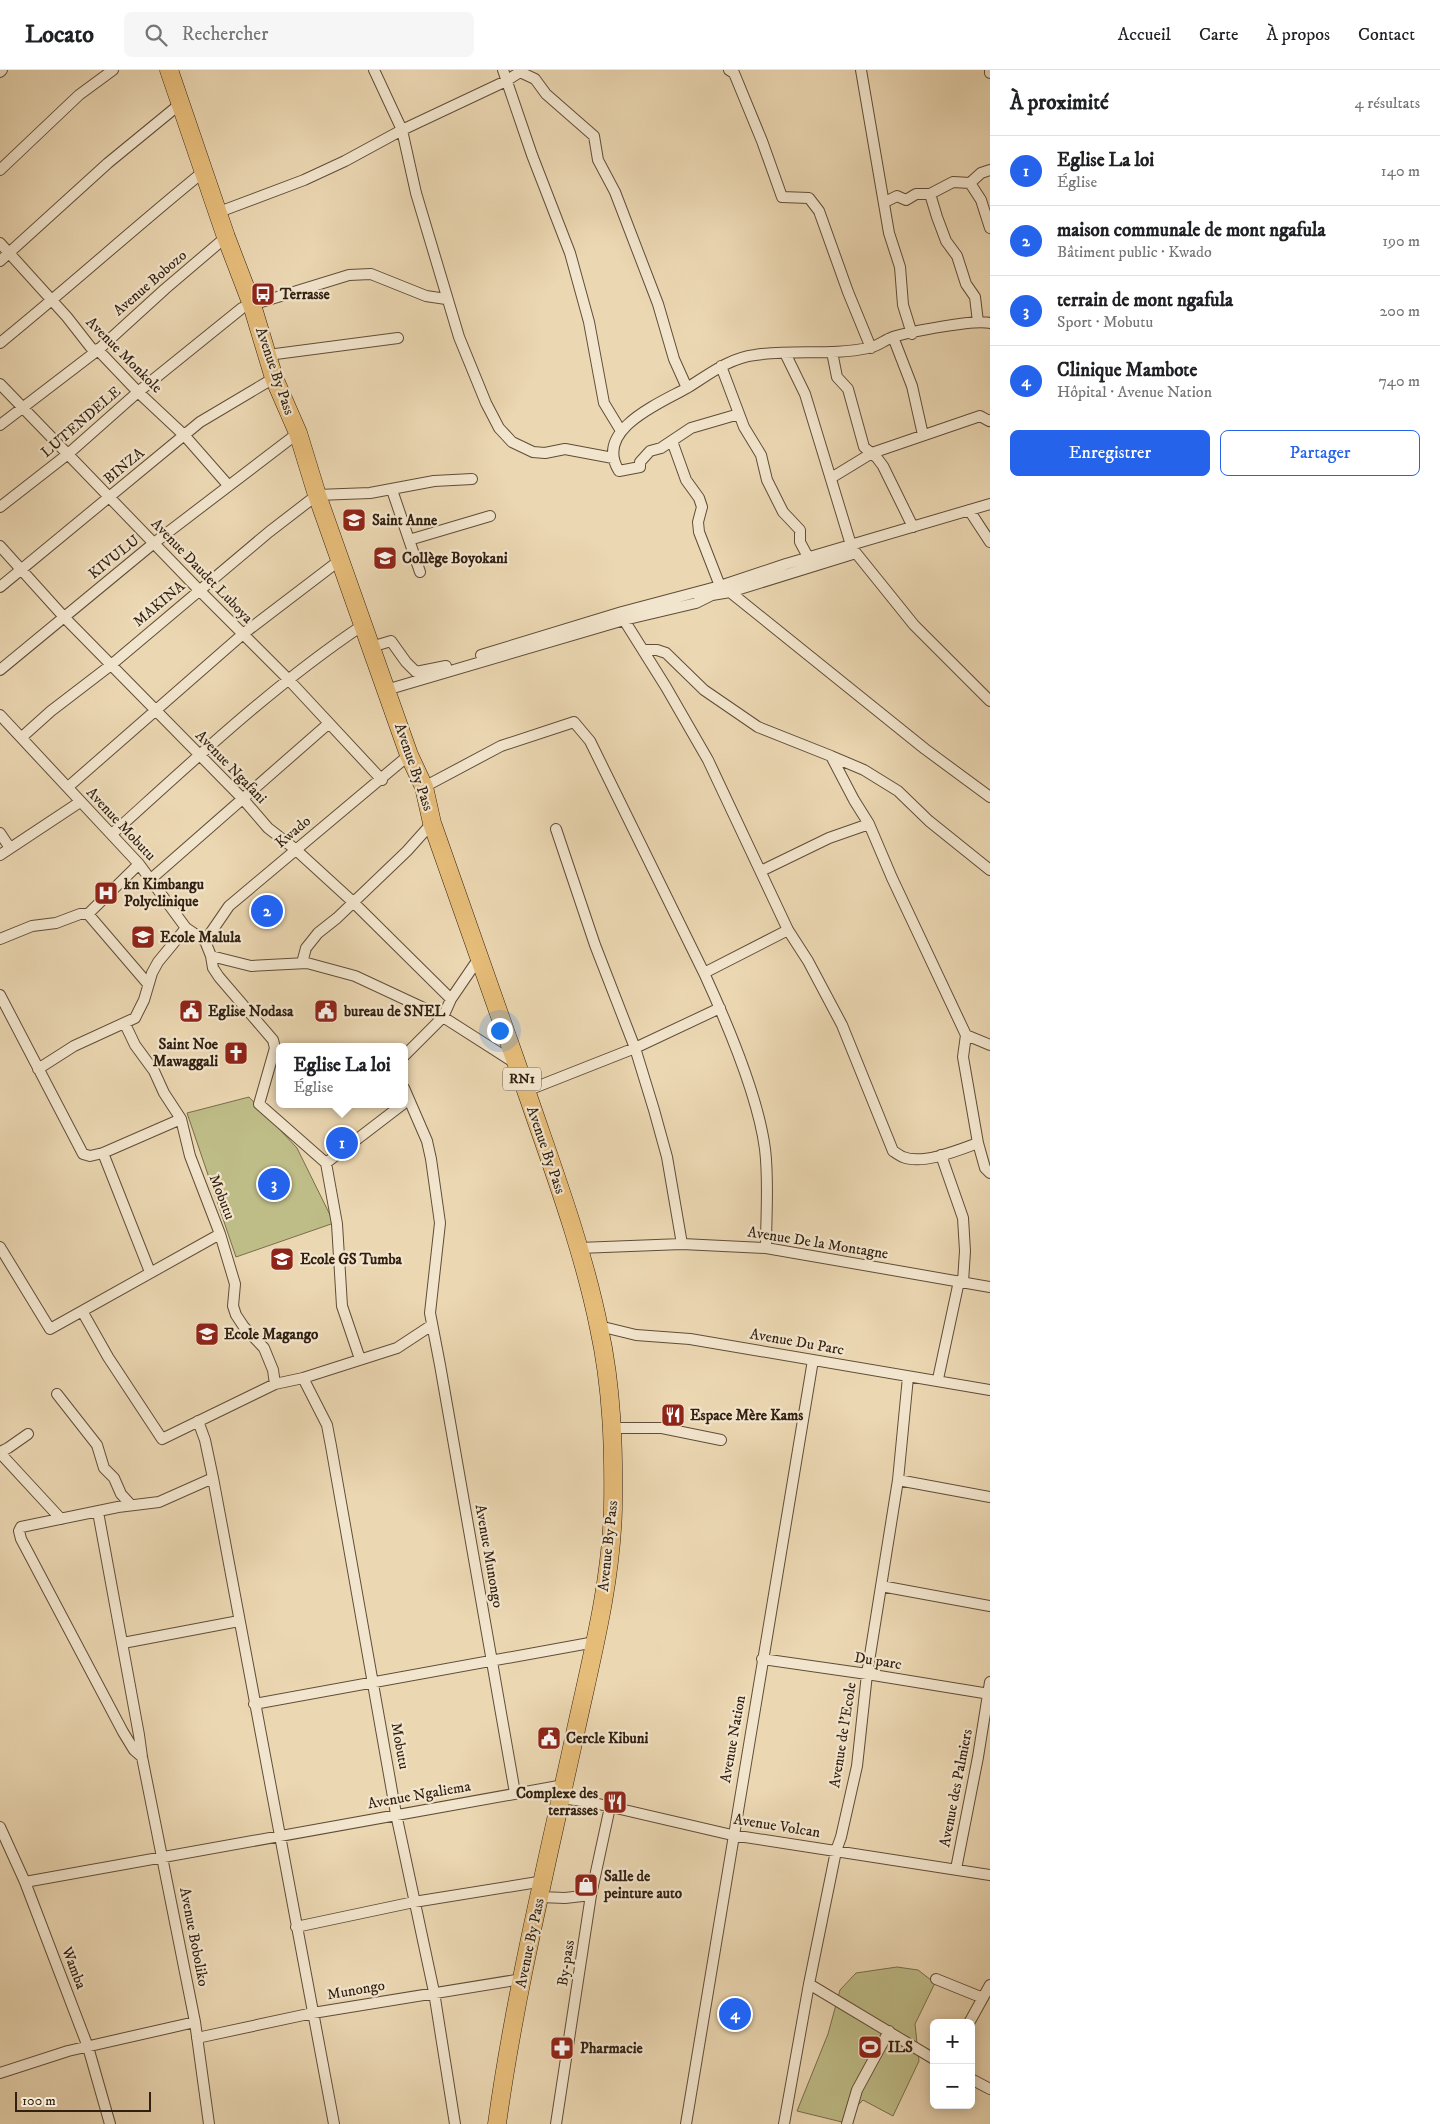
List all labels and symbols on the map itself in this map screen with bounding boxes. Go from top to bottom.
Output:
street label: Avenue Bobozo [109,246,191,320]
bus stop icon: Terrasse [250,281,276,307]
place label: Terrasse [279,285,331,304]
street label: Avenue Monkole [82,313,166,397]
street label: Avenue By Pass [251,325,299,417]
street label: LUTENDELE [37,382,125,462]
street label: BINZA [100,443,149,488]
school or university icon: Saint Anne [341,507,367,533]
place label: Saint Anne [372,511,438,530]
street label: Avenue Daudet Luboya [147,514,257,628]
street label: KIVULU [85,530,144,583]
school or university icon: Collège Boyokani [372,545,398,571]
place label: Collège Boyokani [402,549,508,568]
street label: MAKINA [129,577,189,631]
street label: Avenue By Pass [390,721,438,813]
street label: Avenue Ngafani [191,726,271,808]
street label: Avenue Mobutu [82,783,160,865]
street label: Kwado [271,812,315,852]
place label: kn Kimbangu Polyclinique [123,875,205,912]
hospital icon: kn Kimbangu Polyclinique [93,880,119,906]
pin: 2 [251,892,283,930]
school or university icon: Ecole Malula [130,924,156,950]
place label: Ecole Malula [160,928,241,947]
public building icon: Eglise Nodasa [178,998,204,1024]
public building icon: bureau de SNEL [313,998,339,1024]
place label: Eglise Nodasa [208,1002,294,1021]
place label: bureau de SNEL [343,1002,446,1021]
your location [487,1018,513,1044]
place label: Saint Noe Mawaggali [153,1035,219,1071]
church icon: Saint Noe Mawaggali [223,1040,249,1066]
road number: RN1 [503,1068,541,1091]
street label: Avenue By Pass [522,1104,570,1196]
pin: 1 [326,1124,358,1162]
pin: 3 [258,1165,290,1203]
street label: Mobutu [205,1172,239,1222]
street label: Avenue De la Montagne [746,1222,890,1264]
school or university icon: Ecole GS Tumba [269,1246,295,1272]
place label: Ecole GS Tumba [300,1250,403,1269]
school or university icon: Ecole Magango [194,1321,220,1347]
street label: Avenue Du Parc [748,1324,846,1360]
place label: Ecole Magango [224,1325,319,1344]
restaurant icon: Espace Mère Kams [660,1402,686,1428]
place label: Espace Mère Kams [690,1406,803,1425]
street label: Avenue By Pass [594,1500,622,1592]
street label: Avenue Munongo [471,1503,507,1609]
street label: Du parc [853,1648,903,1674]
street label: Avenue de l'Ecole [825,1681,861,1789]
street label: Avenue Nation [716,1694,750,1784]
street label: Mobutu [387,1721,413,1771]
public building icon: Cercle Kibuni [536,1725,562,1751]
street label: Avenue des Palmiers [935,1727,977,1849]
place label: Cercle Kibuni [566,1729,649,1748]
street label: Avenue Ngaliema [366,1776,473,1813]
place label: Complexe des terrasses [516,1784,598,1820]
restaurant icon: Complexe des terrasses [602,1789,628,1815]
street label: Avenue Volcan [732,1810,822,1842]
place label: Salle de peinture auto [603,1867,683,1903]
shop icon: Salle de peinture auto [573,1872,599,1898]
street label: Avenue Boboliko [175,1886,213,1988]
street label: Avenue By Pass [511,1896,549,1990]
street label: By-pass [553,1938,579,1988]
street label: Wamba [57,1943,91,1992]
street label: Munongo [326,1976,386,2004]
pin: 4 [719,1995,751,2033]
sports icon: ILS [857,2034,883,2060]
pharmacy icon: Pharmacie [549,2035,575,2061]
place label: ILS [888,2038,913,2057]
place label: Pharmacie [580,2039,643,2058]
scale bar [15,2089,151,2112]

